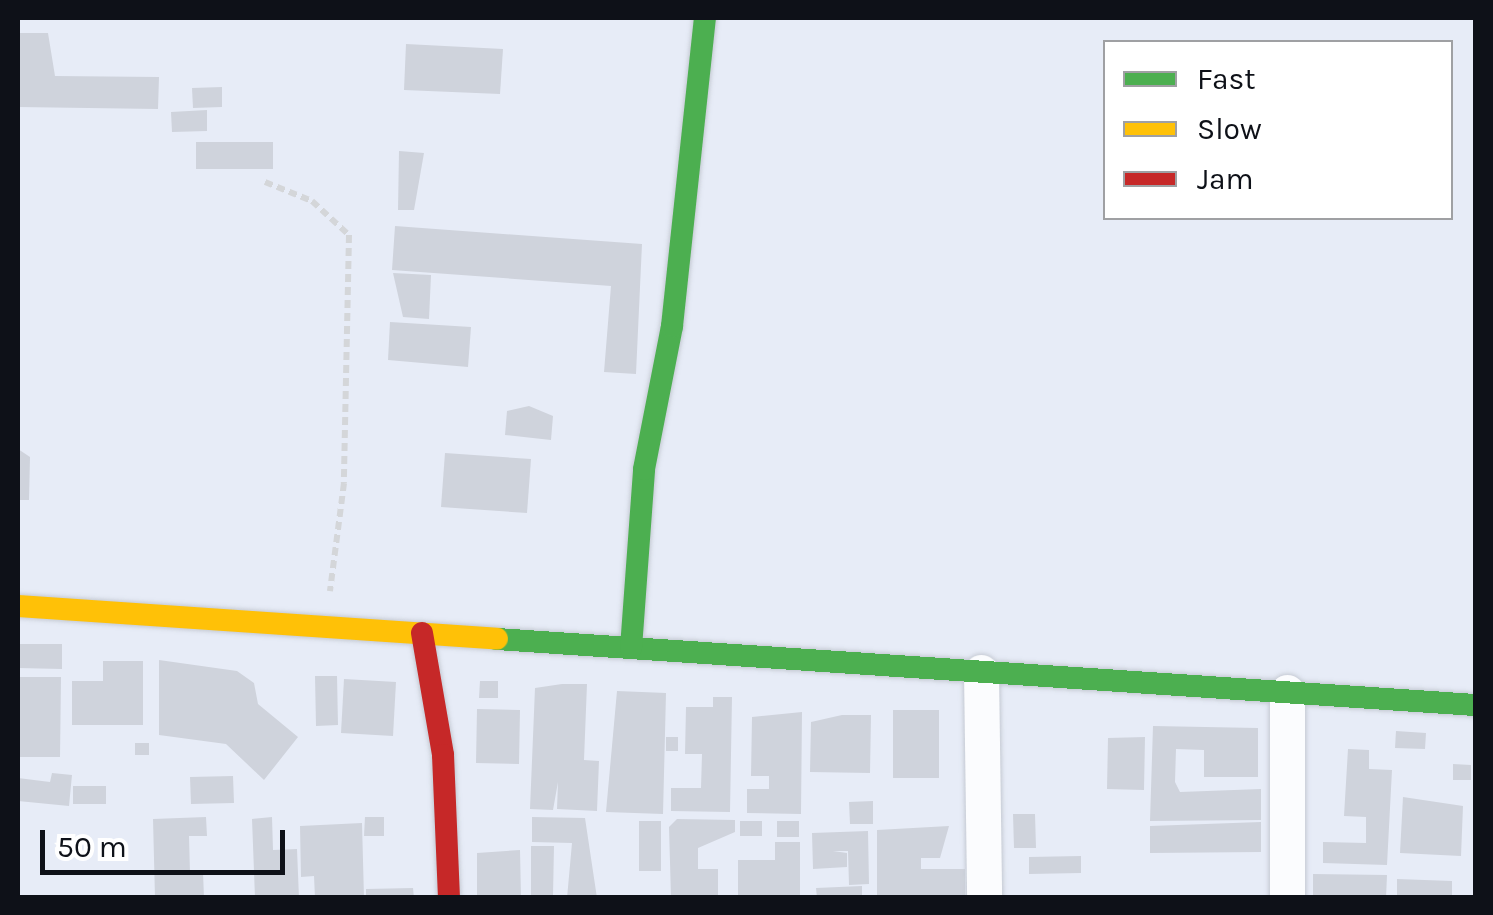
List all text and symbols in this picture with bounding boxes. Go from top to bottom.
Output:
legend [1103,40,1453,220]
text: Fast [1197,61,1256,97]
text: Slow [1197,111,1262,147]
text: Jam [1197,161,1254,197]
scale bar [45,810,290,872]
text: 50 m [57,829,127,865]

